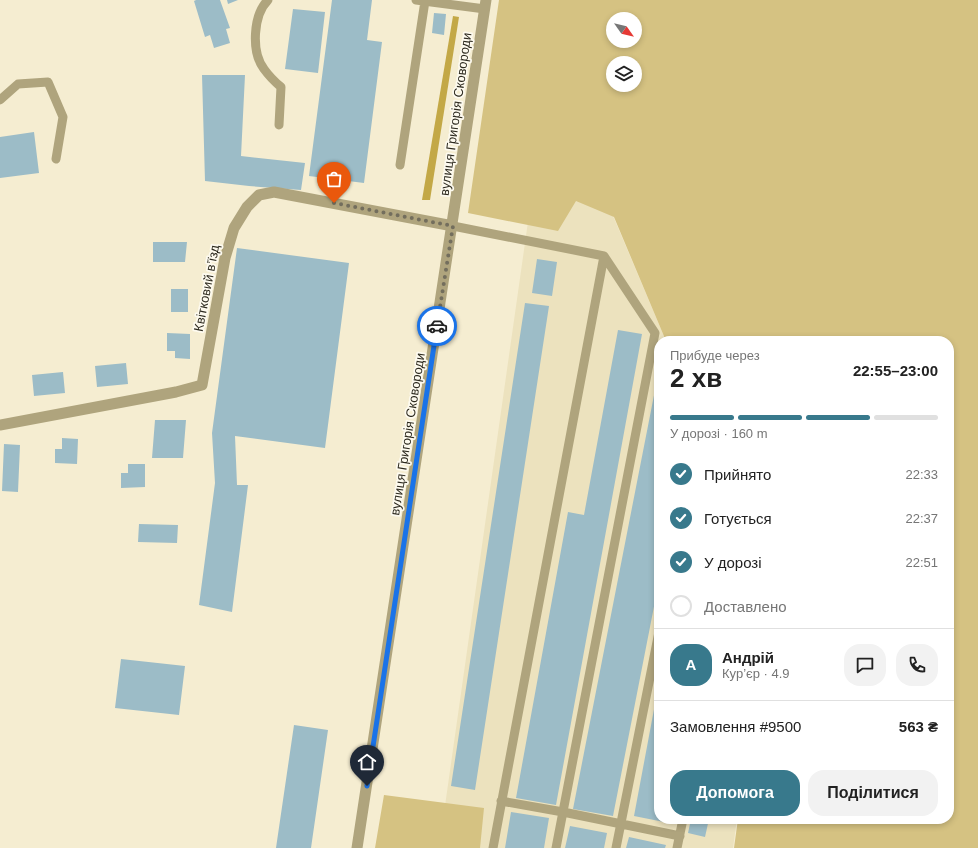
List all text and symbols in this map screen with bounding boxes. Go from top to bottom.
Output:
north arrow [606,12,642,48]
map controls [606,12,642,92]
street label: вулиця Григорія Сковороди [437,32,474,197]
button: layers [606,56,642,92]
pin [317,162,351,203]
icon: bag [323,168,345,190]
street label: Квітковий в’їзд [191,243,222,333]
courier [417,306,457,346]
icon: car [426,315,448,337]
text: Прибуде через [670,348,760,363]
street label: вулиця Григорія Сковороди [387,352,428,516]
text: 22:55–23:00 [853,362,938,379]
text: 2 хв [670,363,722,393]
text: У дорозі · 160 m [670,426,768,441]
icon: check [670,463,692,485]
text: Прийнято [704,466,771,483]
text: 22:33 [905,467,938,482]
icon: check [670,507,692,529]
text: Готується [704,510,772,527]
text: 22:37 [905,511,938,526]
icon: check [670,551,692,573]
text: У дорозі [704,554,762,571]
text: 22:51 [905,555,938,570]
text: Доставлено [704,598,787,615]
button: chat [844,644,886,686]
button: phone [896,644,938,686]
text: Андрій [722,649,774,666]
text: А [686,656,696,673]
text: Кур’єр · 4.9 [722,666,790,681]
text: Замовлення #9500 [670,718,801,735]
text: 563 ₴ [899,718,938,735]
pin [350,745,384,786]
icon: home [356,751,378,773]
button: Допомога [670,770,800,816]
button: Поділитися [808,770,938,816]

